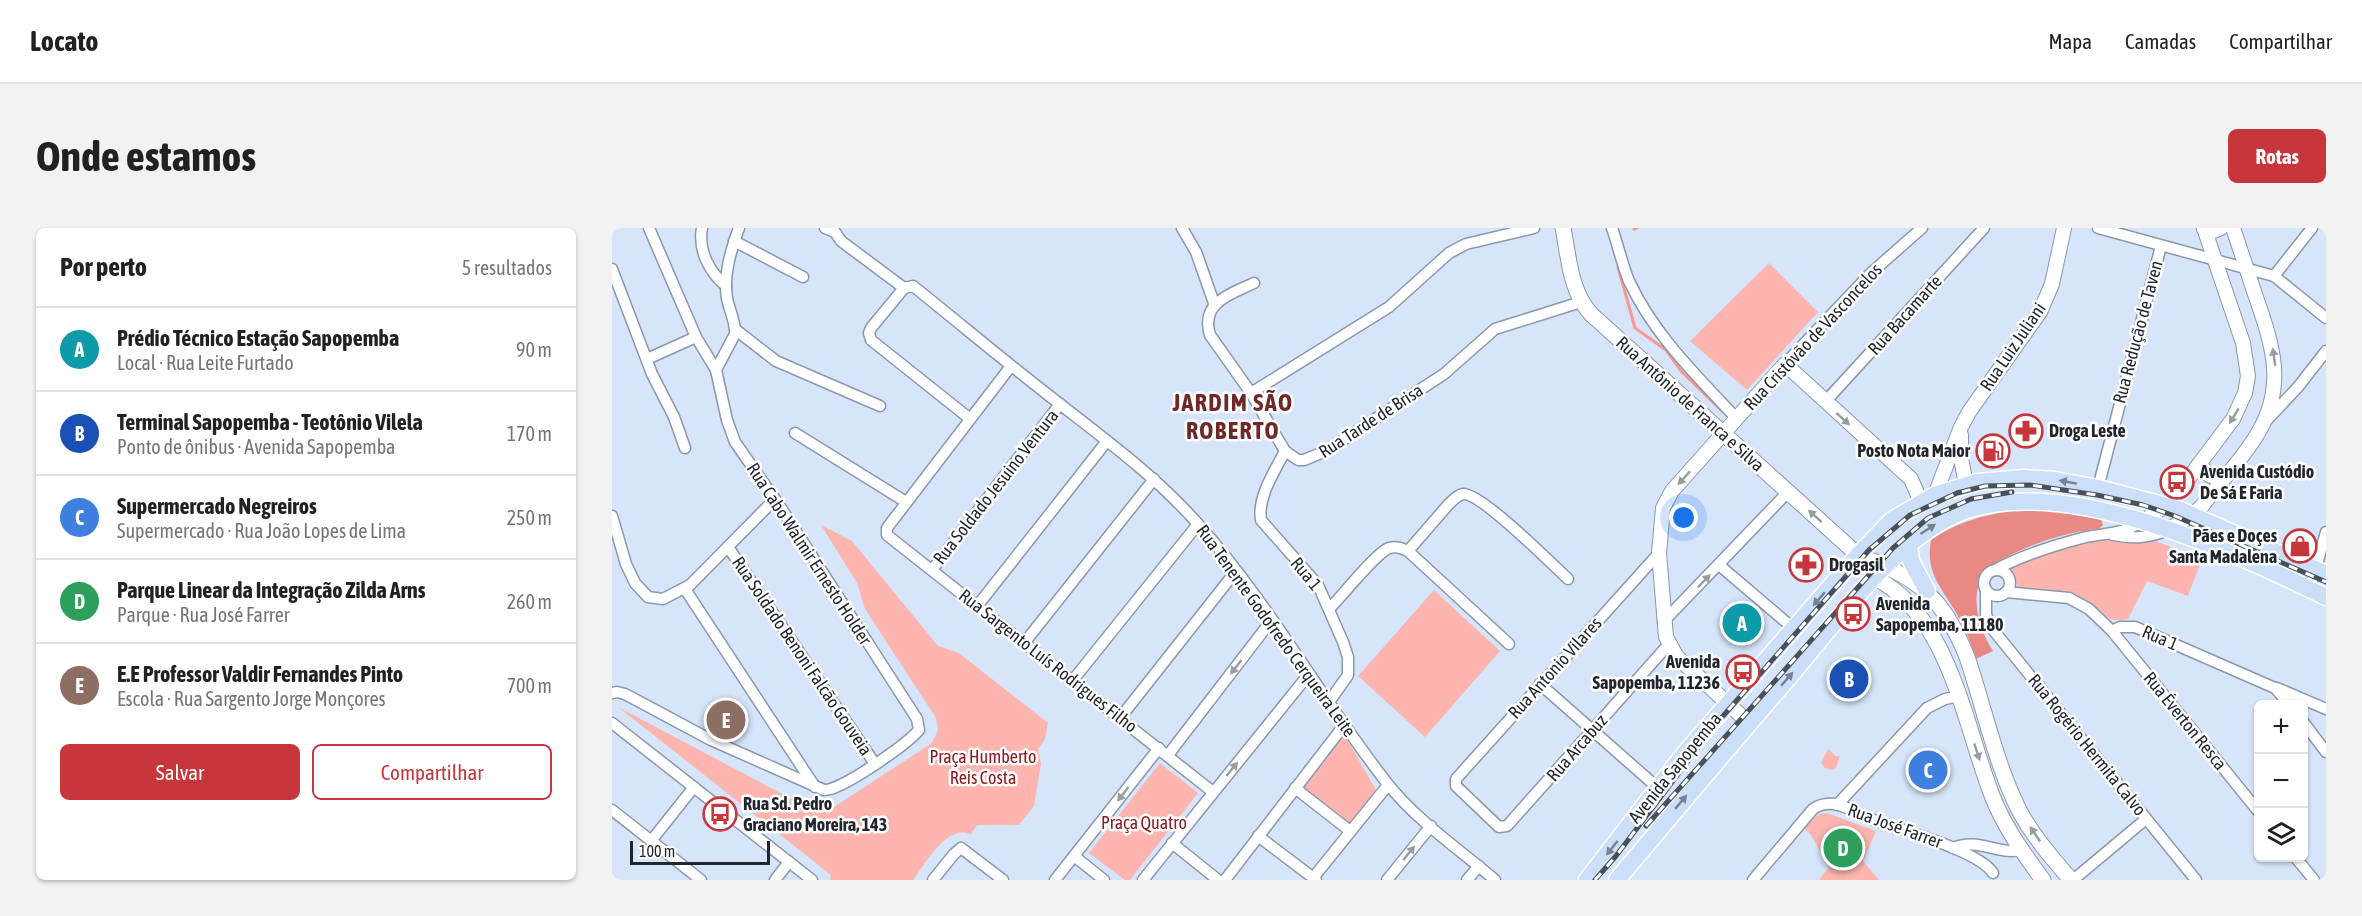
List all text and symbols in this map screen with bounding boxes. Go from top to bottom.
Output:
text: Locato [30,25,98,57]
text: Mapa [2048,29,2092,53]
text: Camadas [2125,29,2196,53]
text: Compartilhar [2229,29,2332,53]
button: Rotas [2228,129,2326,183]
text: Onde estamos [36,132,256,180]
text: Por perto [60,252,147,282]
text: 5 resultados [462,256,552,279]
street label: Rua Redução de Taven [2108,258,2167,406]
street label: Rua Cristóvão de Vasconcelos [1739,259,1886,414]
street label: Rua Bacamarte [1863,270,1946,359]
street label: Rua Luiz Juliani [1975,299,2050,395]
text: Prédio Técnico Estação Sapopemba [117,325,399,351]
street label: Rua Antônio de Franca e Silva [1612,332,1769,475]
text: A [75,338,84,361]
text: 90 m [516,338,552,361]
one-way arrow [2269,347,2278,366]
text: Local · Rua Leite Furtado [117,351,294,374]
street label: Rua Tarde de Brisa [1315,379,1427,462]
district label: JARDIM SÃO ROBERTO [1171,389,1294,444]
street label: Rua Soldado Jesuino Ventura [929,405,1063,568]
one-way arrow [2229,408,2239,425]
text: Terminal Sapopemba - Teotônio Vilela [117,409,423,435]
one-way arrow [1835,412,1850,425]
pharmacy icon: Droga Leste [2008,413,2044,449]
place label: Droga Leste [2049,420,2126,441]
text: B [75,422,84,445]
text: 170 m [507,422,552,445]
fuel station icon: Posto Nota Maior [1975,433,2011,469]
text: Ponto de ônibus · Avenida Sapopemba [117,435,395,458]
place label: Posto Nota Maior [1857,440,1971,461]
street label: Rua Cabo Walmir Ernesto Holder [743,459,877,649]
place label: Avenida Custódio De Sá E Faria [2199,461,2314,503]
bus stop icon: Avenida Custódio De Sá E Faria [2159,464,2195,500]
one-way arrow [1678,470,1691,485]
one-way arrow [2059,478,2078,487]
text: Supermercado Negreiros [117,493,317,519]
your location [1669,503,1698,532]
text: C [75,506,84,529]
text: 250 m [507,506,552,529]
one-way arrow [1807,509,1822,523]
text: Supermercado · Rua João Lopes de Lima [117,519,406,542]
street label: Rua Tenente Godofredo Cerqueira Leite [1192,521,1360,741]
one-way arrow [1920,524,1936,535]
place label: Pães e Doçes Santa Madalena [2169,525,2278,567]
shop icon: Pães e Doçes Santa Madalena [2282,528,2318,564]
pharmacy icon: Drogasil [1788,547,1824,583]
street label: Rua Soldado Benoni Falcão Gouveia [728,552,877,759]
street label: Rua 1 [1286,553,1326,595]
place label: Drogasil [1829,554,1884,575]
one-way arrow [1697,573,1711,588]
text: Parque Linear da Integração Zilda Arns [117,577,426,603]
street label: Rua Sargento Luís Rodrigues Filho [955,585,1142,737]
text: D [74,590,85,613]
text: 260 m [507,590,552,613]
one-way arrow [1813,591,1826,606]
place label: Avenida Sapopemba, 11180 [1875,593,2003,635]
bus stop icon: Avenida Sapopemba, 11180 [1835,596,1871,632]
pin: A [1722,600,1762,646]
text: Parque · Rua José Farrer [117,603,290,626]
street label: Rua Antonio Vilares [1504,613,1606,723]
street label: Rua 1 [2139,621,2181,654]
place label: Avenida Sapopemba, 11236 [1593,651,1720,693]
bus stop icon: Avenida Sapopemba, 11236 [1725,654,1761,690]
pin: B [1830,656,1868,702]
one-way arrow [1229,659,1242,675]
text: E.E Professor Valdir Fernandes Pinto [117,661,403,687]
street label: Rua Éverton Resca [2139,667,2231,774]
street label: Rua Rogério Hermita Calvo [2024,670,2151,820]
one-way arrow [1780,672,1793,687]
text: E [75,674,84,697]
text: 700 m [507,674,552,697]
text: Escola · Rua Sargento Jorge Monçores [117,687,386,710]
pin: E [706,698,746,742]
map controls [2254,700,2308,862]
button: + [2254,700,2308,754]
street label: Avenida Sapopemba [1624,708,1726,827]
street label: Rua Arcabuz [1542,710,1612,785]
one-way arrow [1973,743,1982,761]
button: Salvar [60,744,300,800]
button: Compartilhar [312,744,552,800]
park label: Praça Humberto Reis Costa [929,746,1037,788]
pin: C [1908,748,1948,792]
button: − [2254,754,2308,808]
one-way arrow [1225,762,1238,777]
one-way arrow [1117,787,1129,802]
place label: Rua Sd. Pedro Graciano Moreira, 143 [743,793,887,835]
one-way arrow [1674,794,1687,810]
bus stop icon: Rua Sd. Pedro Graciano Moreira, 143 [702,796,738,832]
street label: Rua José Farrer [1845,799,1946,853]
button: layers [2254,808,2308,862]
park label: Praça Quatro [1101,812,1187,833]
pin: D [1824,826,1862,870]
one-way arrow [2029,826,2040,842]
scale bar [630,838,770,866]
one-way arrow [1607,840,1619,855]
text: 100 m [639,842,675,860]
one-way arrow [1402,846,1415,861]

